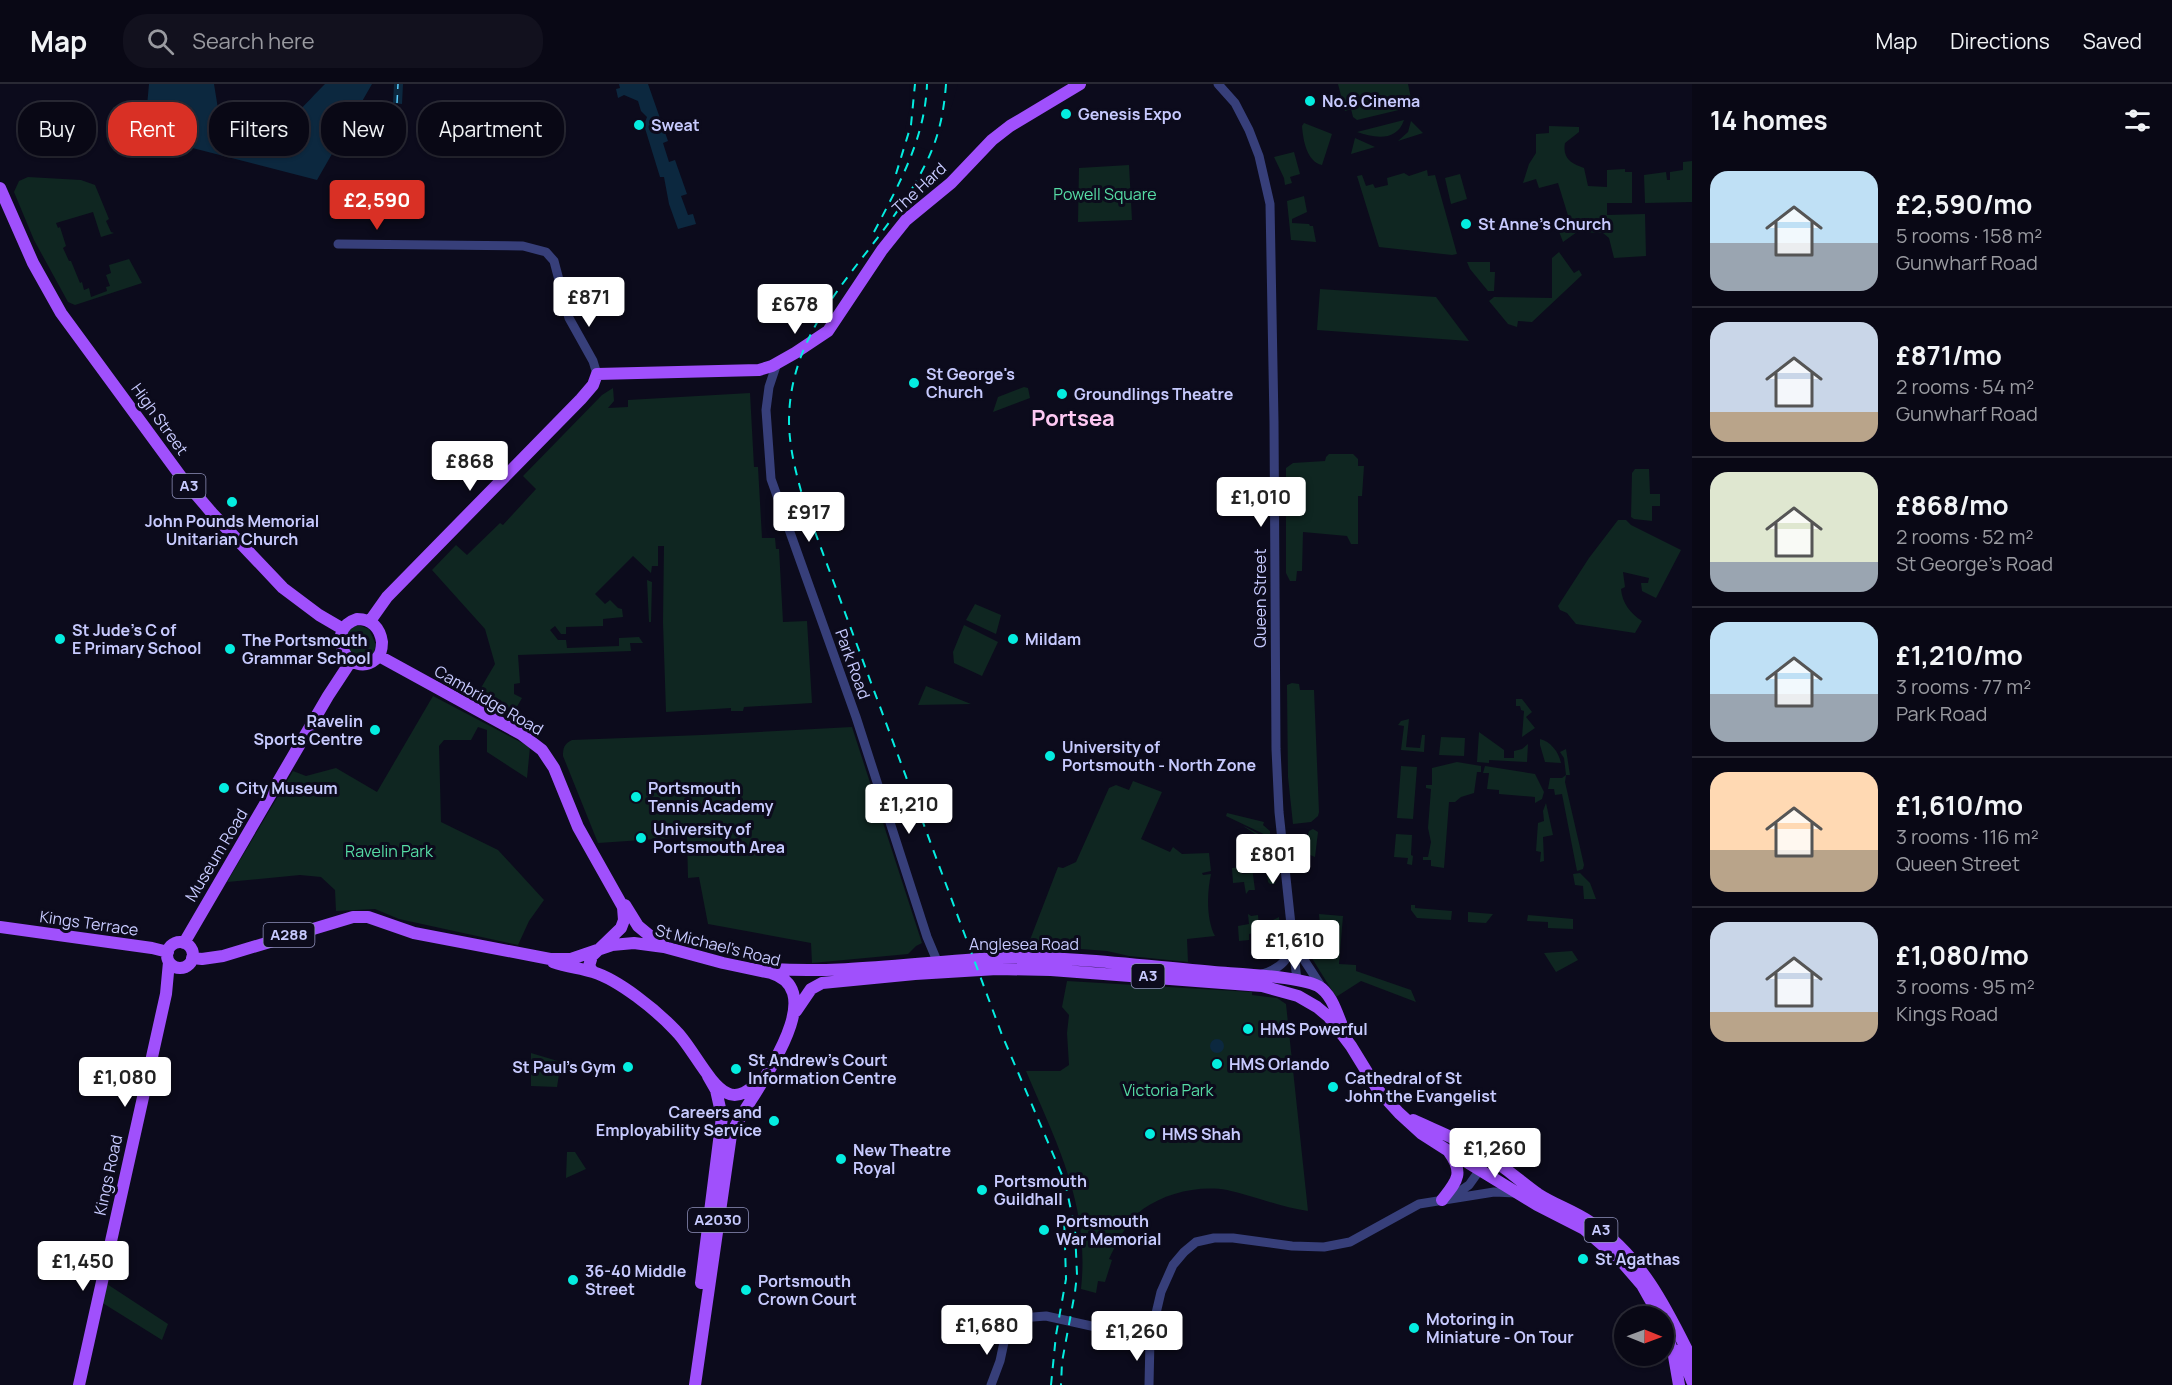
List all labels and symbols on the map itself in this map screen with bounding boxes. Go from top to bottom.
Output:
place label: No.6 Cinema [1322,90,1420,112]
marker: No.6 Cinema [1303,94,1317,108]
place label: Genesis Expo [1078,103,1182,125]
marker: Genesis Expo [1059,107,1073,121]
place label: Sweat [651,114,700,136]
marker: Sweat [632,118,646,132]
street label: The Hard [887,157,951,219]
pin: £2,590 [328,180,426,231]
park label: Powell Square [1053,183,1157,205]
place label: St Anne's Church [1478,213,1611,235]
marker: St Anne's Church [1459,217,1473,231]
pin: £871 [553,277,625,328]
pin: £678 [759,284,831,335]
place label: St George's Church [926,363,1015,403]
marker: St George's Church [907,376,921,390]
street label: High Street [126,379,194,459]
place label: Groundlings Theatre [1074,383,1234,405]
marker: Groundlings Theatre [1055,387,1069,401]
district label: Portsea [1031,403,1115,433]
pin: £868 [434,441,506,492]
road number: A3 [172,474,206,498]
pin: £1,010 [1212,477,1310,528]
pin: £917 [773,492,845,543]
marker: John Pounds Memorial Unitarian Church [225,495,239,509]
place label: John Pounds Memorial Unitarian Church [145,510,319,550]
street label: Queen Street [1249,548,1271,648]
place label: St Jude's C of E Primary School [72,619,202,659]
street label: Park Road [830,626,876,702]
place label: Mildam [1025,628,1081,650]
place label: The Portsmouth Grammar School [242,629,371,669]
marker: St Jude's C of E Primary School [53,632,67,646]
marker: Mildam [1006,632,1020,646]
marker: The Portsmouth Grammar School [223,642,237,656]
street label: Cambridge Road [431,660,547,740]
place label: Ravelin Sports Centre [254,710,363,750]
marker: Ravelin Sports Centre [368,723,382,737]
place label: University of Portsmouth - North Zone [1062,736,1256,776]
marker: University of Portsmouth - North Zone [1043,749,1057,763]
place label: City Museum [236,777,338,799]
place label: Portsmouth Tennis Academy [648,777,774,817]
marker: City Museum [217,781,231,795]
pin: £1,210 [860,784,958,835]
marker: Portsmouth Tennis Academy [629,790,643,804]
street label: Museum Road [180,804,252,906]
place label: University of Portsmouth Area [653,818,785,858]
marker: University of Portsmouth Area [634,831,648,845]
pin: £801 [1237,834,1309,885]
park label: Ravelin Park [345,840,434,862]
street label: Kings Terrace [38,905,140,941]
street label: St Michael's Road [653,919,783,971]
pin: £1,610 [1246,920,1344,971]
road number: A288 [264,923,314,947]
street label: Anglesea Road [969,933,1079,955]
road number: A3 [1132,964,1164,988]
place label: HMS Powerful [1260,1018,1368,1040]
marker: HMS Powerful [1241,1022,1255,1036]
place label: St Andrew's Court Information Centre [748,1049,897,1089]
place label: HMS Orlando [1229,1053,1330,1075]
place label: St Paul's Gym [512,1056,616,1078]
pin: £1,080 [76,1057,174,1108]
marker: HMS Orlando [1210,1057,1224,1071]
marker: St Paul's Gym [621,1060,635,1074]
marker: St Andrew's Court Information Centre [729,1062,743,1076]
place label: Cathedral of St John the Evangelist [1345,1067,1497,1107]
park label: Victoria Park [1123,1079,1215,1101]
marker: Cathedral of St John the Evangelist [1326,1080,1340,1094]
place label: Careers and Employability Service [596,1101,762,1141]
marker: Careers and Employability Service [767,1114,781,1128]
place label: HMS Shah [1162,1123,1241,1145]
marker: HMS Shah [1143,1127,1157,1141]
pin: £1,260 [1446,1128,1544,1179]
street label: Kings Road [89,1133,127,1217]
place label: New Theatre Royal [853,1139,951,1179]
marker: New Theatre Royal [834,1152,848,1166]
place label: Portsmouth Guildhall [994,1170,1087,1210]
marker: Portsmouth Guildhall [975,1183,989,1197]
road number: A2030 [688,1208,748,1232]
place label: Portsmouth War Memorial [1056,1210,1161,1250]
road number: A3 [1584,1218,1618,1242]
marker: Portsmouth War Memorial [1037,1223,1051,1237]
pin: £1,450 [34,1241,132,1292]
place label: St Agathas [1595,1248,1681,1270]
marker: St Agathas [1576,1252,1590,1266]
place label: 36-40 Middle Street [585,1260,687,1300]
place label: Portsmouth Crown Court [758,1270,857,1310]
marker: 36-40 Middle Street [566,1273,580,1287]
marker: Portsmouth Crown Court [739,1283,753,1297]
pin: £1,680 [938,1305,1036,1356]
north arrow [1614,1306,1674,1366]
place label: Motoring in Miniature - On Tour [1426,1308,1574,1348]
pin: £1,260 [1088,1311,1186,1362]
marker: Motoring in Miniature - On Tour [1407,1321,1421,1335]

